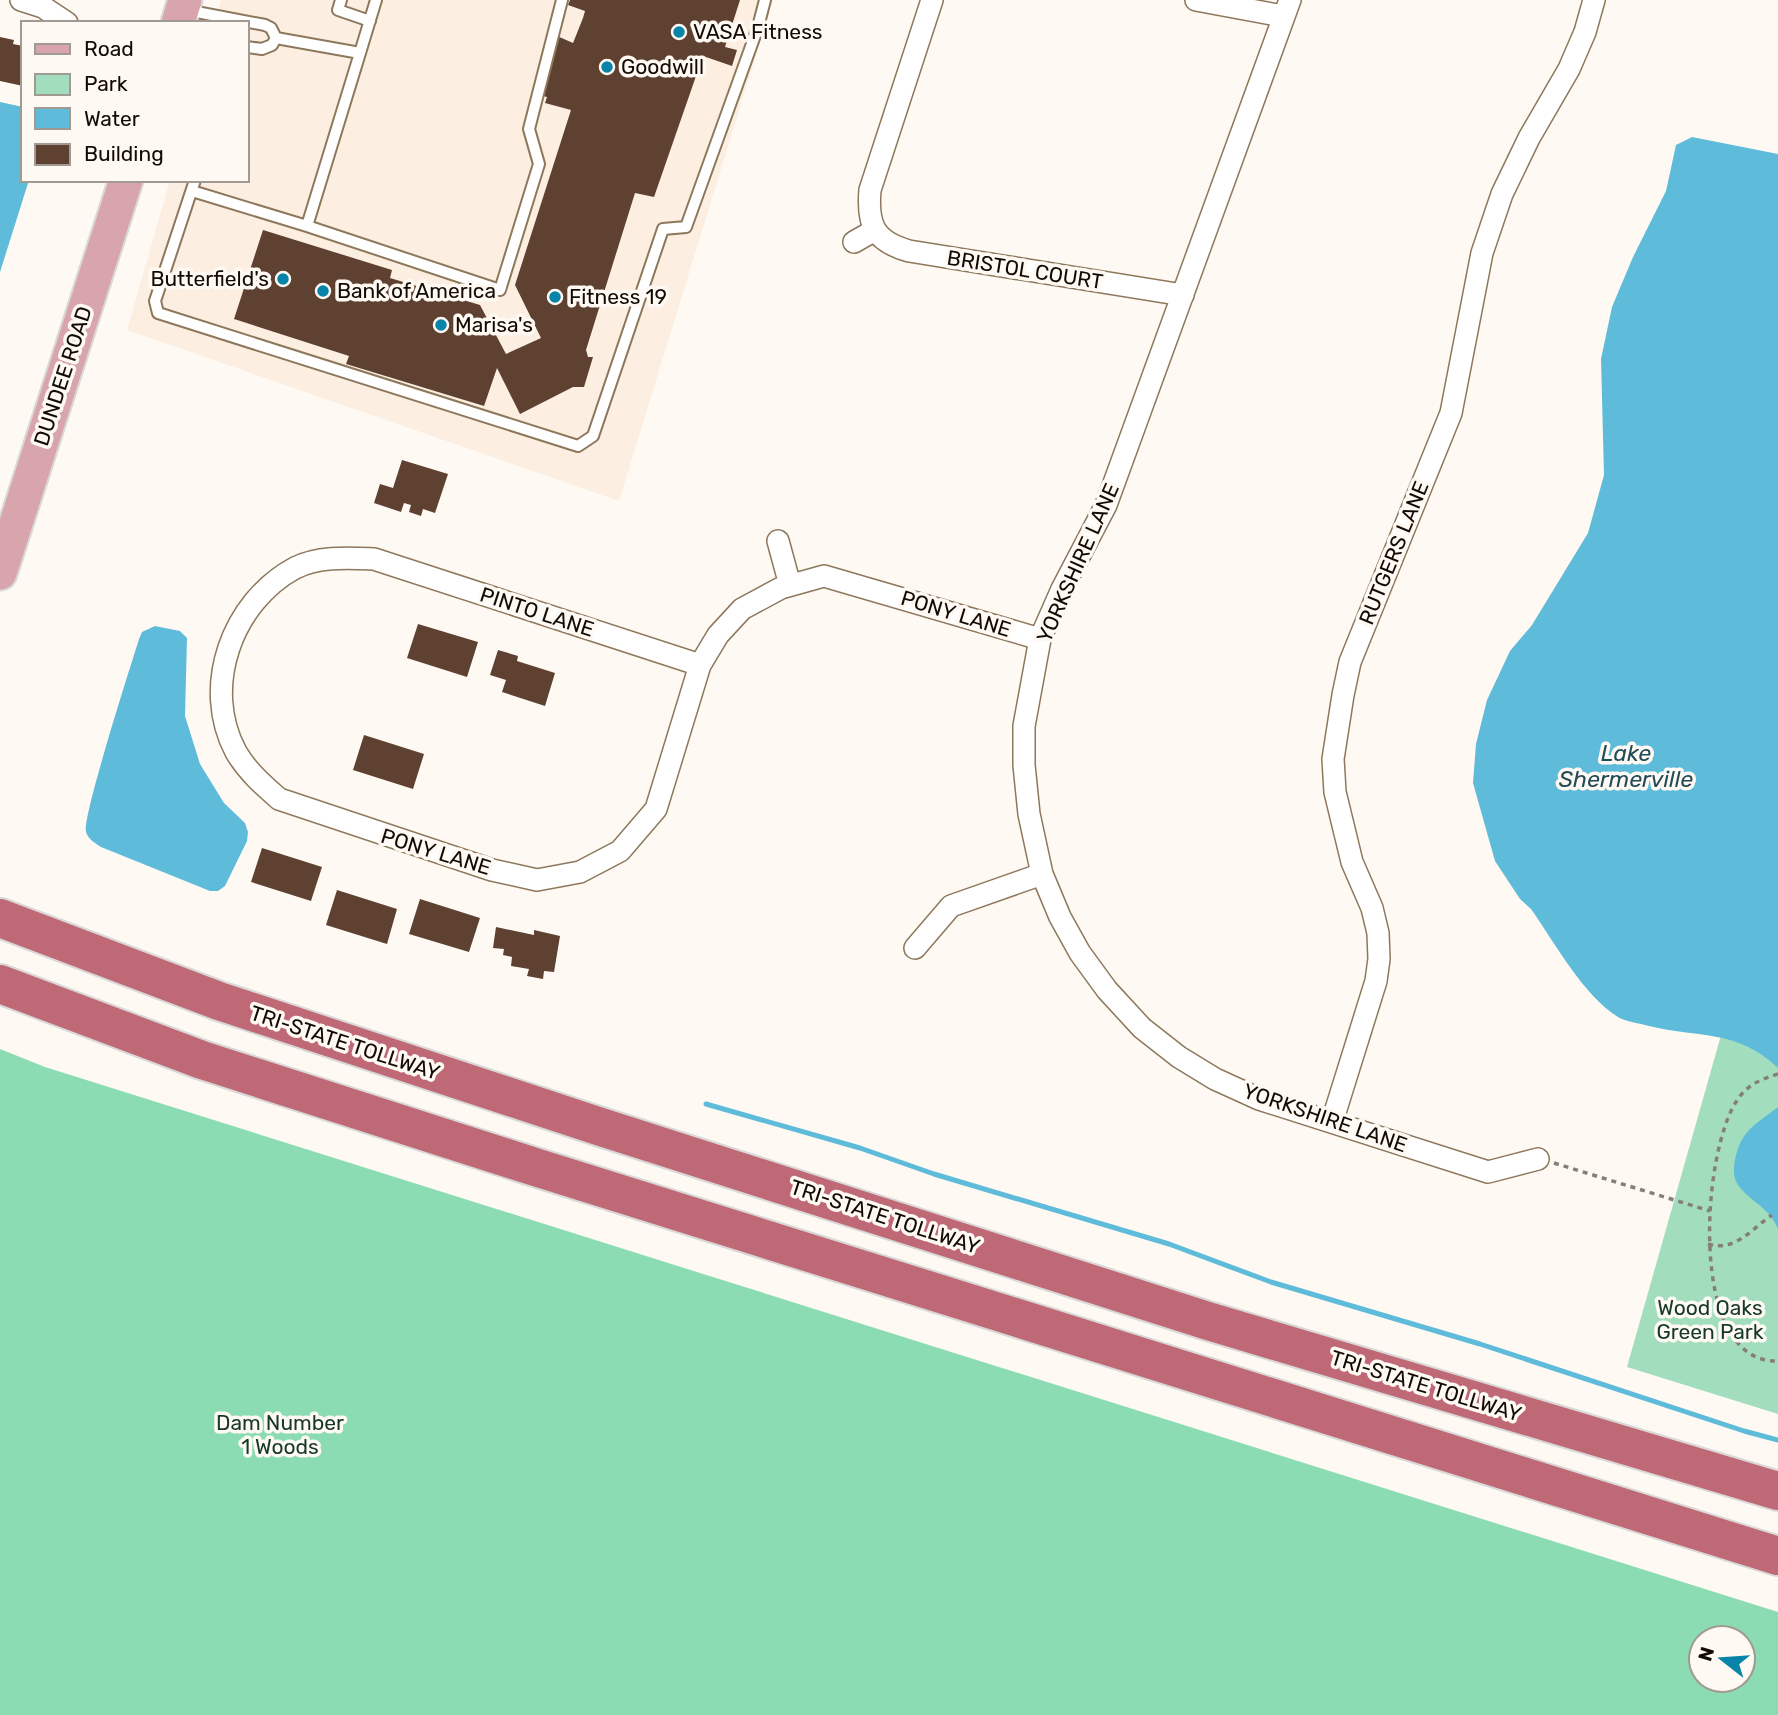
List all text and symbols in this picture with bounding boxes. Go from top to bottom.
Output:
place label: VASA Fitness [693,19,823,44]
legend [21,21,248,182]
marker: VASA Fitness [671,24,687,40]
text: Road [84,36,134,61]
place label: Goodwill [621,54,704,79]
marker: Goodwill [599,59,615,75]
text: Park [84,71,128,96]
text: Water [84,106,140,131]
text: Building [84,141,164,166]
street label: BRISTOL COURT [945,245,1105,294]
place label: Butterfield's [150,266,269,291]
marker: Butterfield's [275,271,291,287]
place label: Bank of America [337,278,496,303]
marker: Bank of America [315,283,331,299]
place label: Fitness 19 [569,284,667,309]
marker: Fitness 19 [547,289,563,305]
street label: DUNDEE ROAD [28,303,97,449]
place label: Marisa's [455,312,533,337]
marker: Marisa's [433,317,449,333]
street label: RUTGERS LANE [1353,477,1434,628]
street label: YORKSHIRE LANE [1031,479,1124,646]
street label: PINTO LANE [477,581,597,642]
street label: PONY LANE [898,585,1014,642]
water label: Lake Shermerville [1559,739,1693,793]
street label: PONY LANE [378,823,494,880]
street label: TRI-STATE TOLLWAY [247,1000,443,1085]
street label: YORKSHIRE LANE [1240,1078,1410,1157]
street label: TRI-STATE TOLLWAY [787,1174,983,1259]
park label: Wood Oaks Green Park [1656,1295,1764,1344]
street label: TRI-STATE TOLLWAY [1328,1345,1524,1426]
park label: Dam Number 1 Woods [216,1410,344,1459]
north arrow [1687,1624,1757,1694]
text: N [1693,1644,1719,1664]

